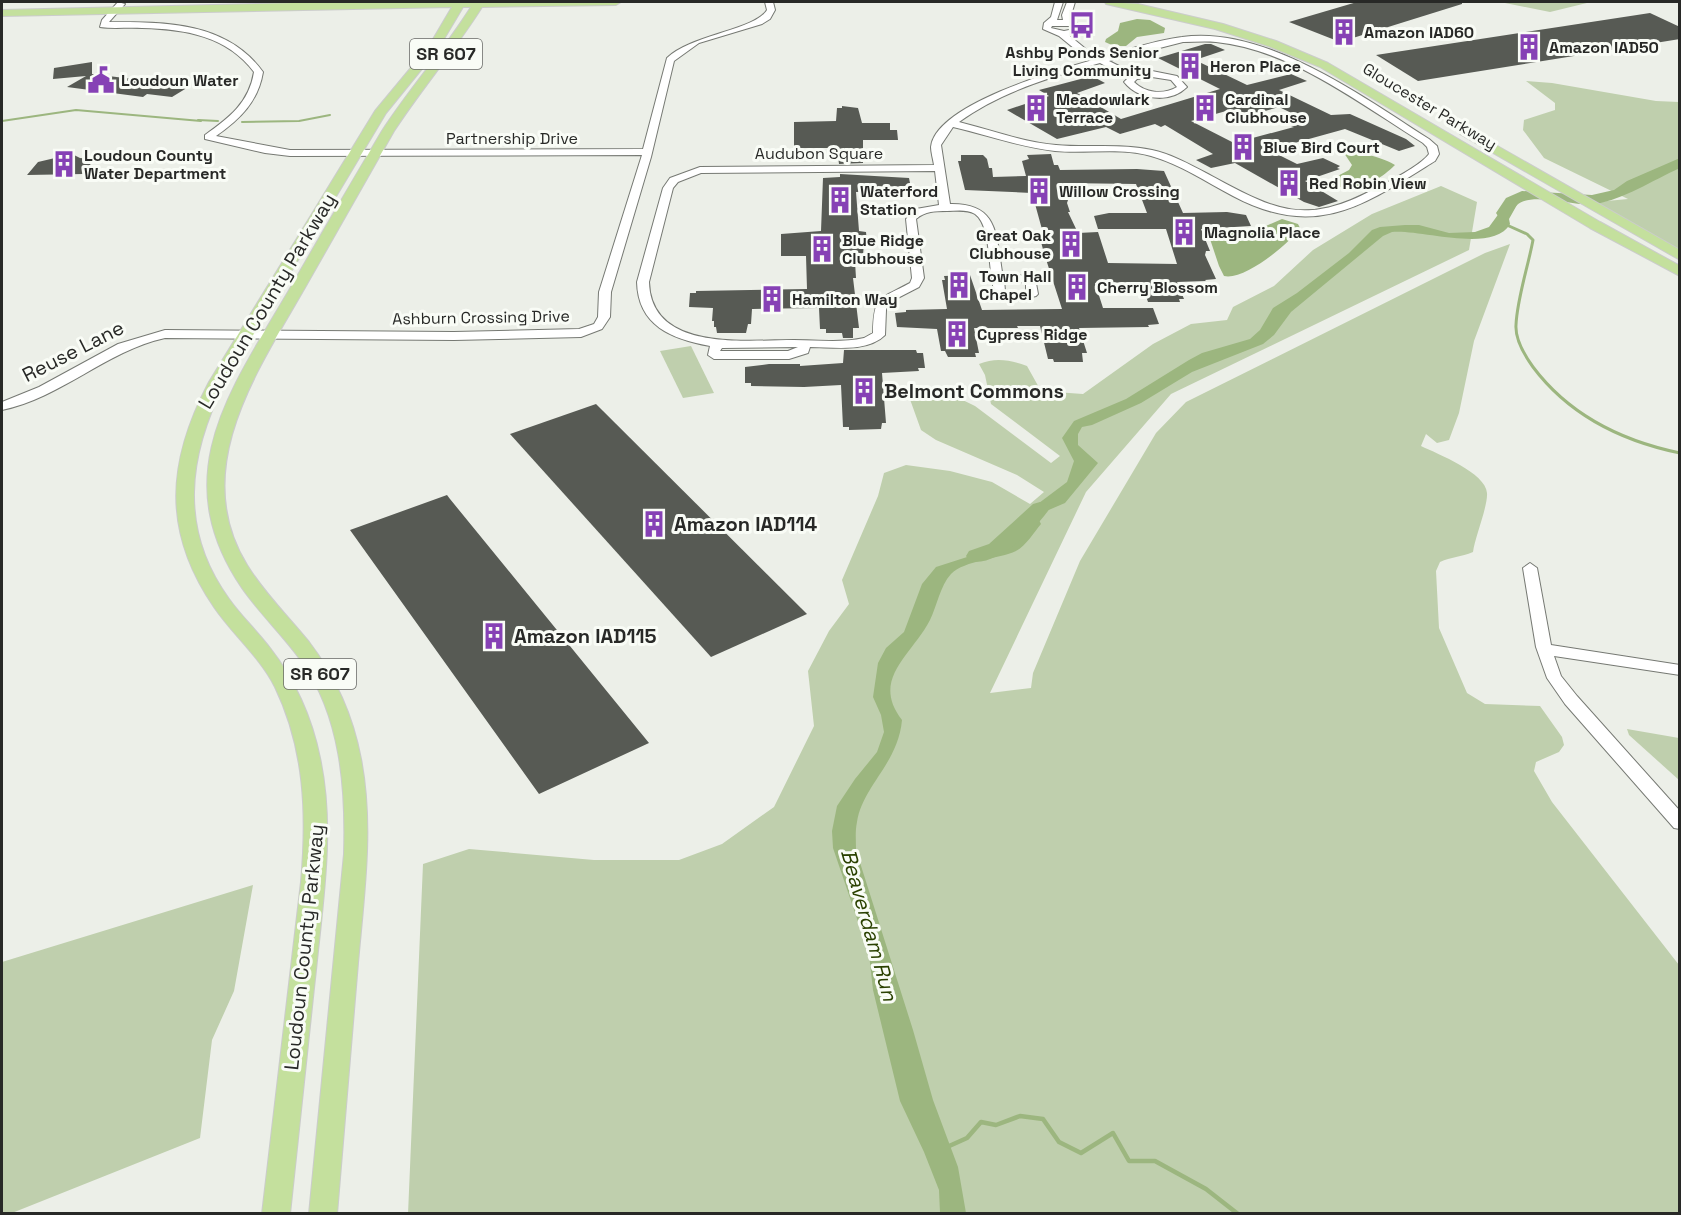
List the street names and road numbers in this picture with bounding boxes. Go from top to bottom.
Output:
road number: SR 607 [410,39,482,69]
street label: Gloucester Parkway [1359,58,1501,155]
street label: Partnership Drive [446,128,578,149]
street label: Audubon Square [755,143,883,164]
street label: Loudoun County Parkway [192,188,342,414]
street label: Ashburn Crossing Drive [392,305,570,330]
street label: Reuse Lane [18,314,128,388]
road number: SR 607 [284,659,356,689]
street label: Loudoun County Parkway [278,823,330,1071]

